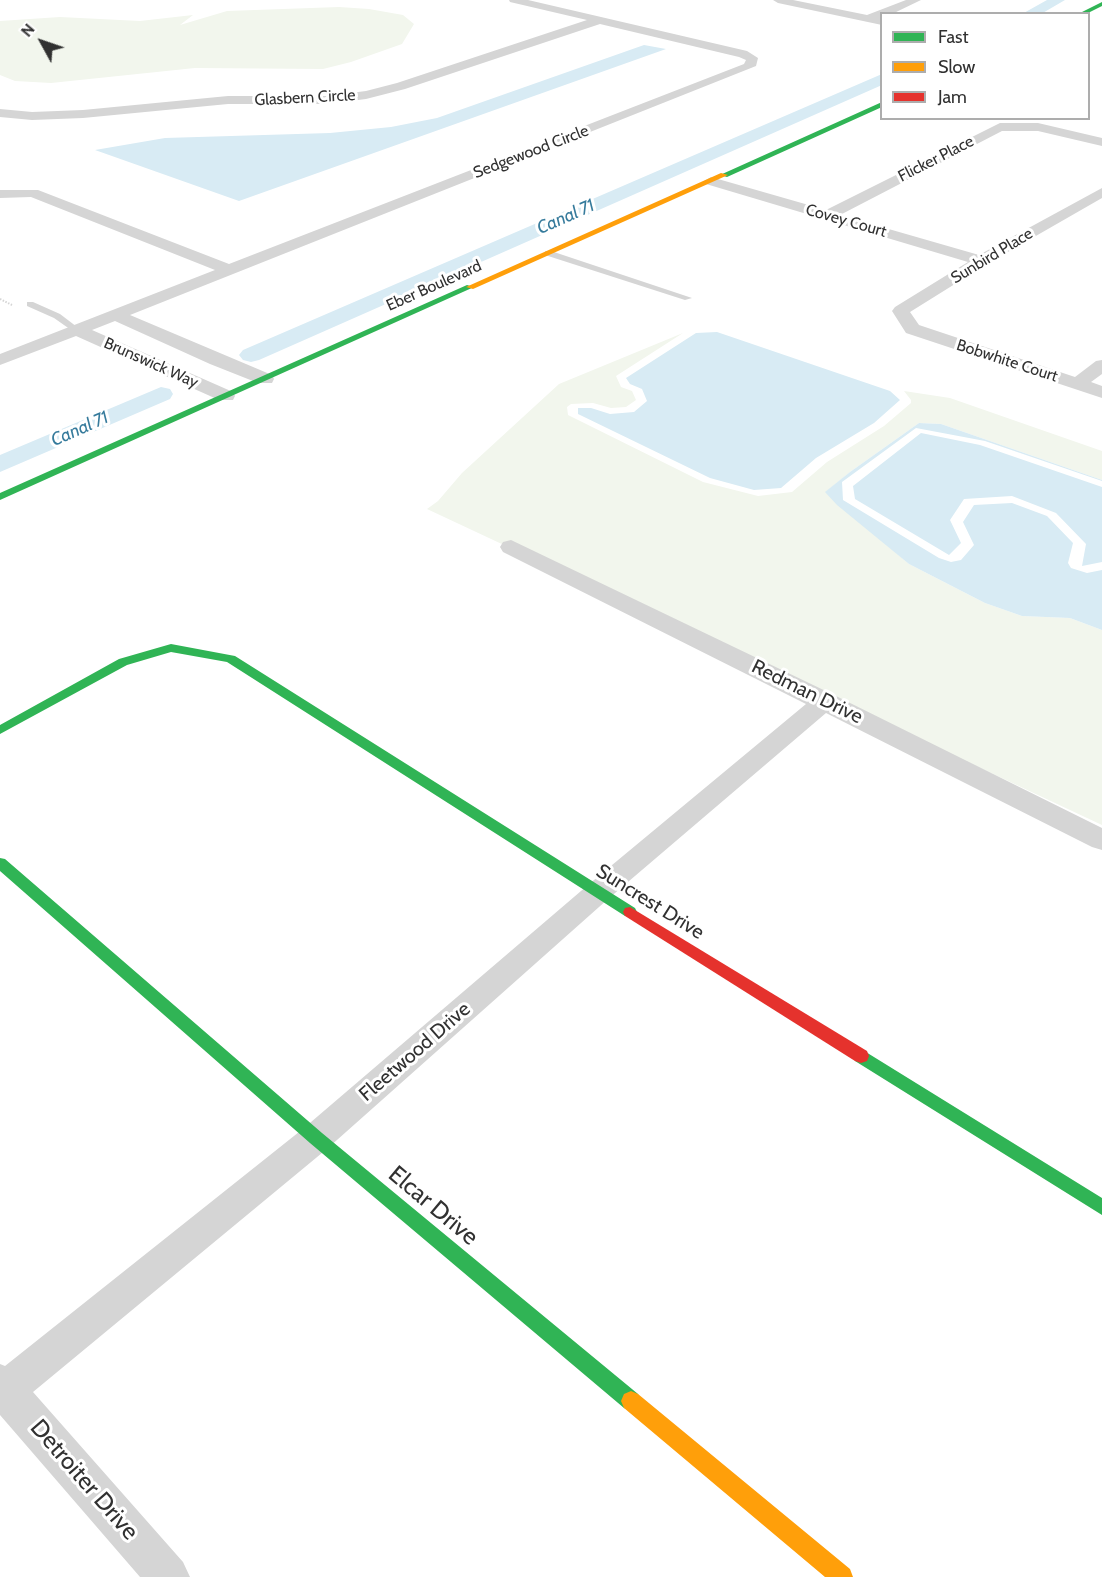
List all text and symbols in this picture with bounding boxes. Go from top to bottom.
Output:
north arrow [12,12,72,72]
legend [880,12,1090,120]
text: N [17,20,39,41]
text: Fast [938,26,969,48]
text: Slow [938,56,975,78]
street label: Glasbern Circle [254,86,356,110]
text: Jam [938,86,967,108]
street label: Sedgewood Circle [471,121,591,183]
street label: Flicker Place [895,132,977,186]
water label: Canal 71 [534,195,598,239]
street label: Covey Court [803,200,889,242]
street label: Sunbird Place [948,224,1036,288]
street label: Eber Boulevard [383,256,485,316]
street label: Brunswick Way [101,334,201,392]
street label: Bobwhite Court [954,336,1060,386]
water label: Canal 71 [48,407,112,451]
street label: Redman Drive [747,655,867,729]
street label: Suncrest Drive [591,859,709,945]
street label: Fleetwood Drive [355,997,475,1107]
street label: Elcar Drive [382,1160,484,1252]
street label: Detroiter Drive [24,1414,144,1546]

